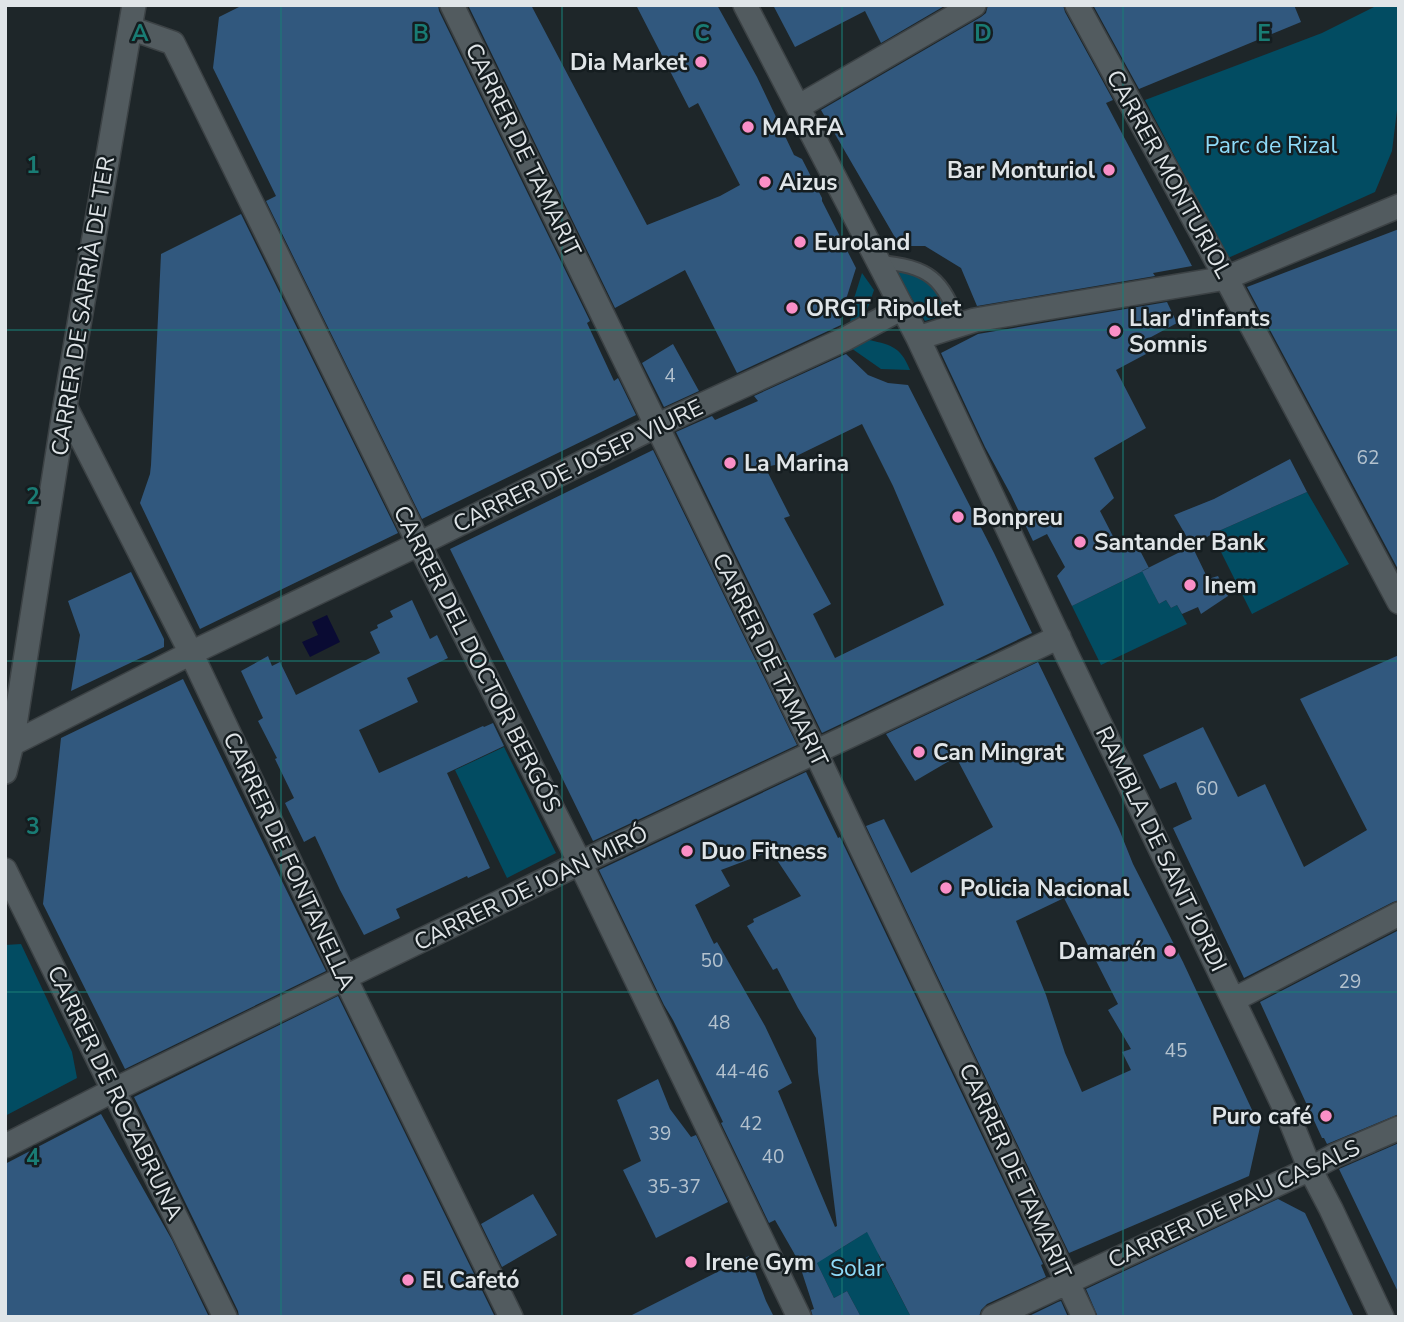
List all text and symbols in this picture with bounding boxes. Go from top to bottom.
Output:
text: A [131,18,149,49]
text: B [413,18,429,49]
text: C [694,18,710,49]
text: D [974,18,992,49]
text: E [1257,18,1271,49]
street label: CARRER DE TAMARIT [458,38,588,262]
place label: Dia Market [570,47,687,78]
marker: Dia Market [693,54,709,70]
street label: CARRER MONTURIOL [1099,64,1239,284]
place label: MARFA [762,112,845,143]
marker: MARFA [740,119,756,135]
park label: Parc de Rizal [1205,130,1338,161]
text: 1 [26,150,40,181]
street label: CARRER DE SARRIÀ DE TER [44,154,122,458]
place label: Bar Monturiol [947,155,1096,186]
marker: Bar Monturiol [1101,162,1117,178]
place label: Aizus [779,167,837,198]
marker: Aizus [757,174,773,190]
place label: Euroland [814,227,910,258]
marker: Euroland [792,234,808,250]
place label: ORGT Ripollet [806,293,962,324]
marker: ORGT Ripollet [784,300,800,316]
place label: Llar d'infants Somnis [1129,303,1270,360]
marker: Llar d'infants Somnis [1107,323,1123,339]
house number: 4 [664,363,676,389]
street label: CARRER DE JOSEP VIURE [448,392,708,540]
house number: 62 [1357,445,1379,471]
place label: La Marina [744,448,849,479]
marker: La Marina [722,455,738,471]
text: 2 [26,481,40,512]
street label: CARRER DEL DOCTOR BERGÓS [386,500,568,818]
place label: Bonpreu [972,502,1063,533]
marker: Bonpreu [950,509,966,525]
place label: Santander Bank [1094,527,1266,558]
marker: Santander Bank [1072,534,1088,550]
street label: CARRER DE TAMARIT [705,548,835,772]
place label: Inem [1204,570,1257,601]
marker: Inem [1182,577,1198,593]
street label: RAMBLA DE SANT JORDI [1088,721,1234,977]
street label: CARRER DE FONTANELLA [216,727,363,995]
place label: Can Mingrat [933,737,1064,768]
marker: Can Mingrat [911,744,927,760]
house number: 60 [1196,776,1218,802]
text: 3 [26,811,40,842]
street label: CARRER DE JOAN MIRÓ [409,818,653,958]
place label: Duo Fitness [701,836,827,867]
marker: Duo Fitness [679,843,695,859]
place label: Policia Nacional [960,873,1130,904]
marker: Policia Nacional [938,880,954,896]
place label: Damarén [1058,936,1156,967]
marker: Damarén [1162,943,1178,959]
house number: 50 [701,948,723,974]
street label: CARRER DE ROCABRUNA [40,960,190,1226]
house number: 29 [1339,969,1361,995]
house number: 48 [708,1010,730,1036]
house number: 45 [1165,1038,1187,1064]
street label: CARRER DE TAMARIT [951,1058,1079,1284]
house number: 44-46 [715,1059,769,1085]
place label: Puro café [1212,1101,1312,1132]
marker: Puro café [1318,1108,1334,1124]
house number: 42 [740,1111,762,1137]
house number: 39 [649,1121,671,1147]
street label: CARRER DE PAU CASALS [1103,1132,1365,1276]
text: 4 [26,1142,40,1173]
house number: 40 [762,1144,784,1170]
house number: 35-37 [647,1174,701,1200]
place label: Irene Gym [705,1247,814,1278]
park label: Solar [830,1253,885,1284]
marker: Irene Gym [683,1254,699,1270]
place label: El Cafetó [422,1265,520,1296]
marker: El Cafetó [400,1272,416,1288]

